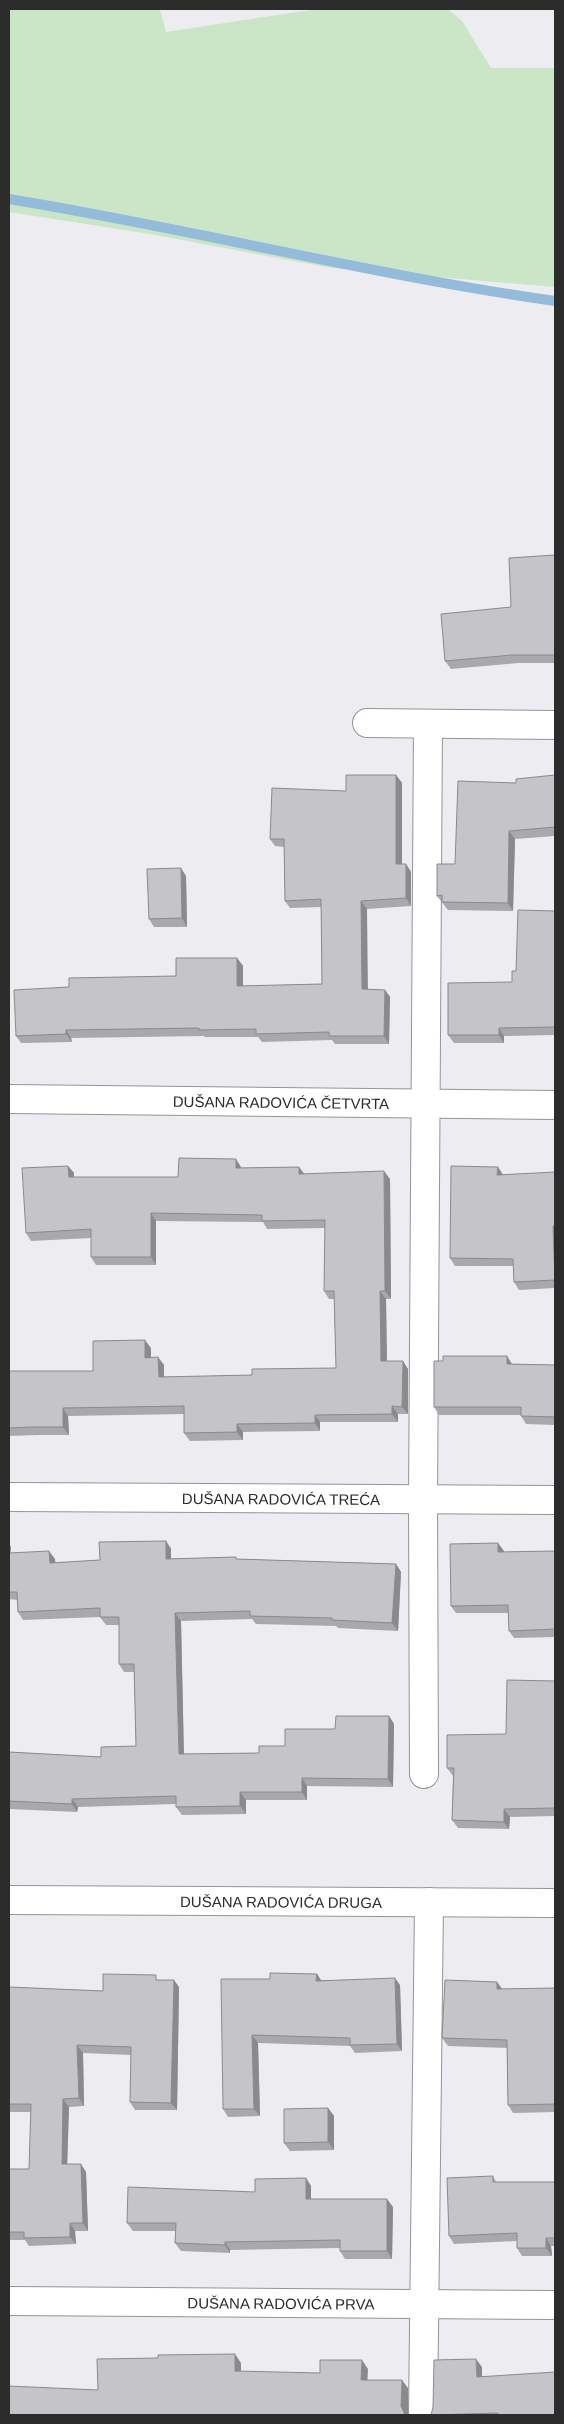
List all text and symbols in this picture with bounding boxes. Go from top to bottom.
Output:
street label: DUŠANA RADOVIĆA ČETVRTA [173,1092,389,1112]
street label: DUŠANA RADOVIĆA TREĆA [182,1489,380,1508]
street label: DUŠANA RADOVIĆA DRUGA [180,1892,382,1911]
street label: DUŠANA RADOVIĆA PRVA [187,2294,375,2312]

